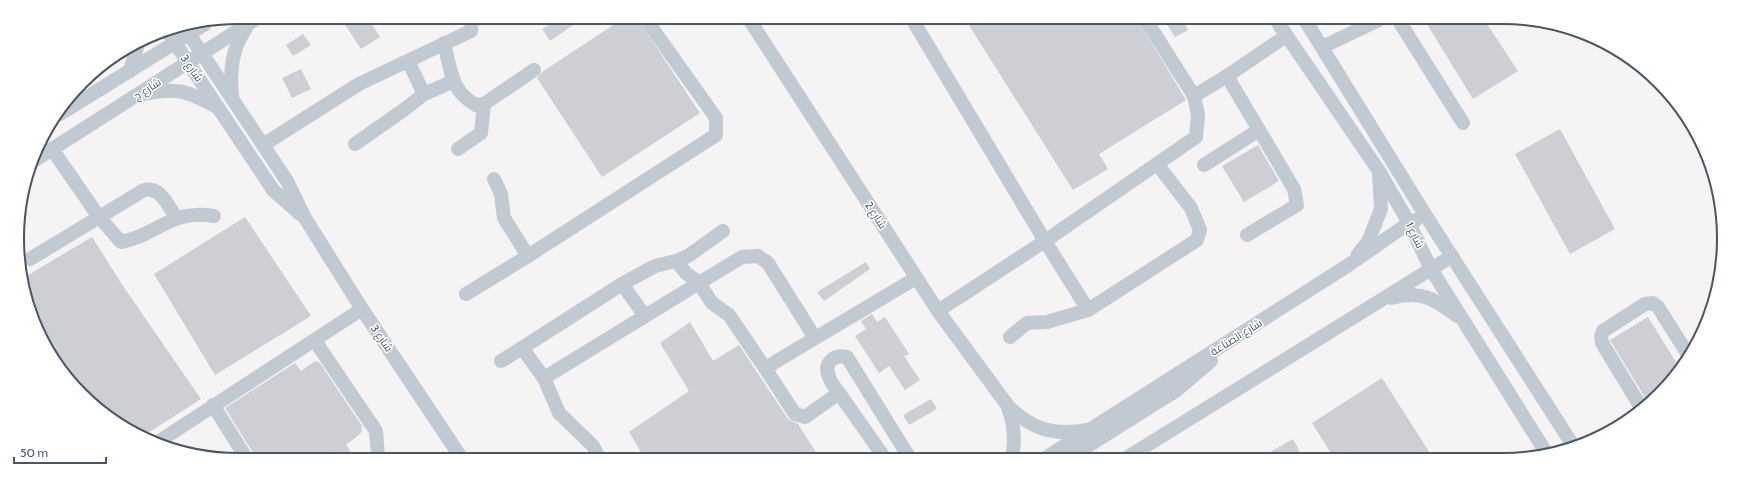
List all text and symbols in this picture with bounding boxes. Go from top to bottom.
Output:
street label: شارع 3 [177,52,206,85]
street label: شارع ج [131,75,164,104]
street label: شارع 2 [861,199,890,232]
street label: شارع 1 [1402,220,1427,251]
street label: شارع الصناعة [1207,316,1265,359]
street label: شارع 3 [367,322,396,355]
scale bar [14,439,106,465]
text: 50 m [20,445,48,460]

